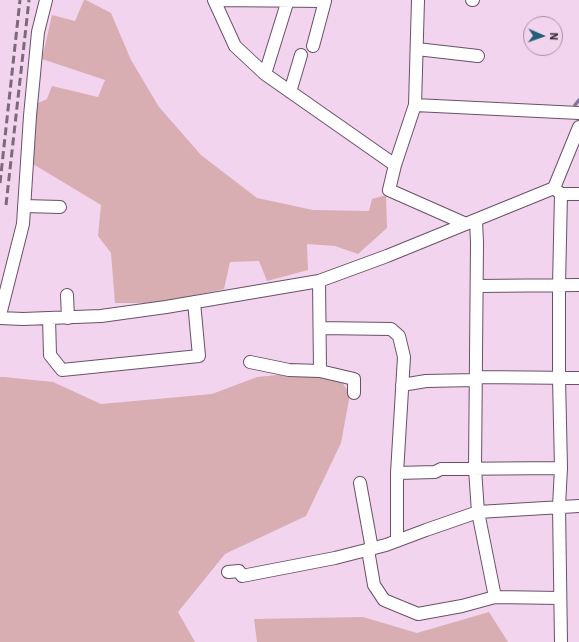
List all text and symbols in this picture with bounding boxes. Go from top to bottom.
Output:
north arrow [523,16,563,56]
text: N [547,32,561,41]

